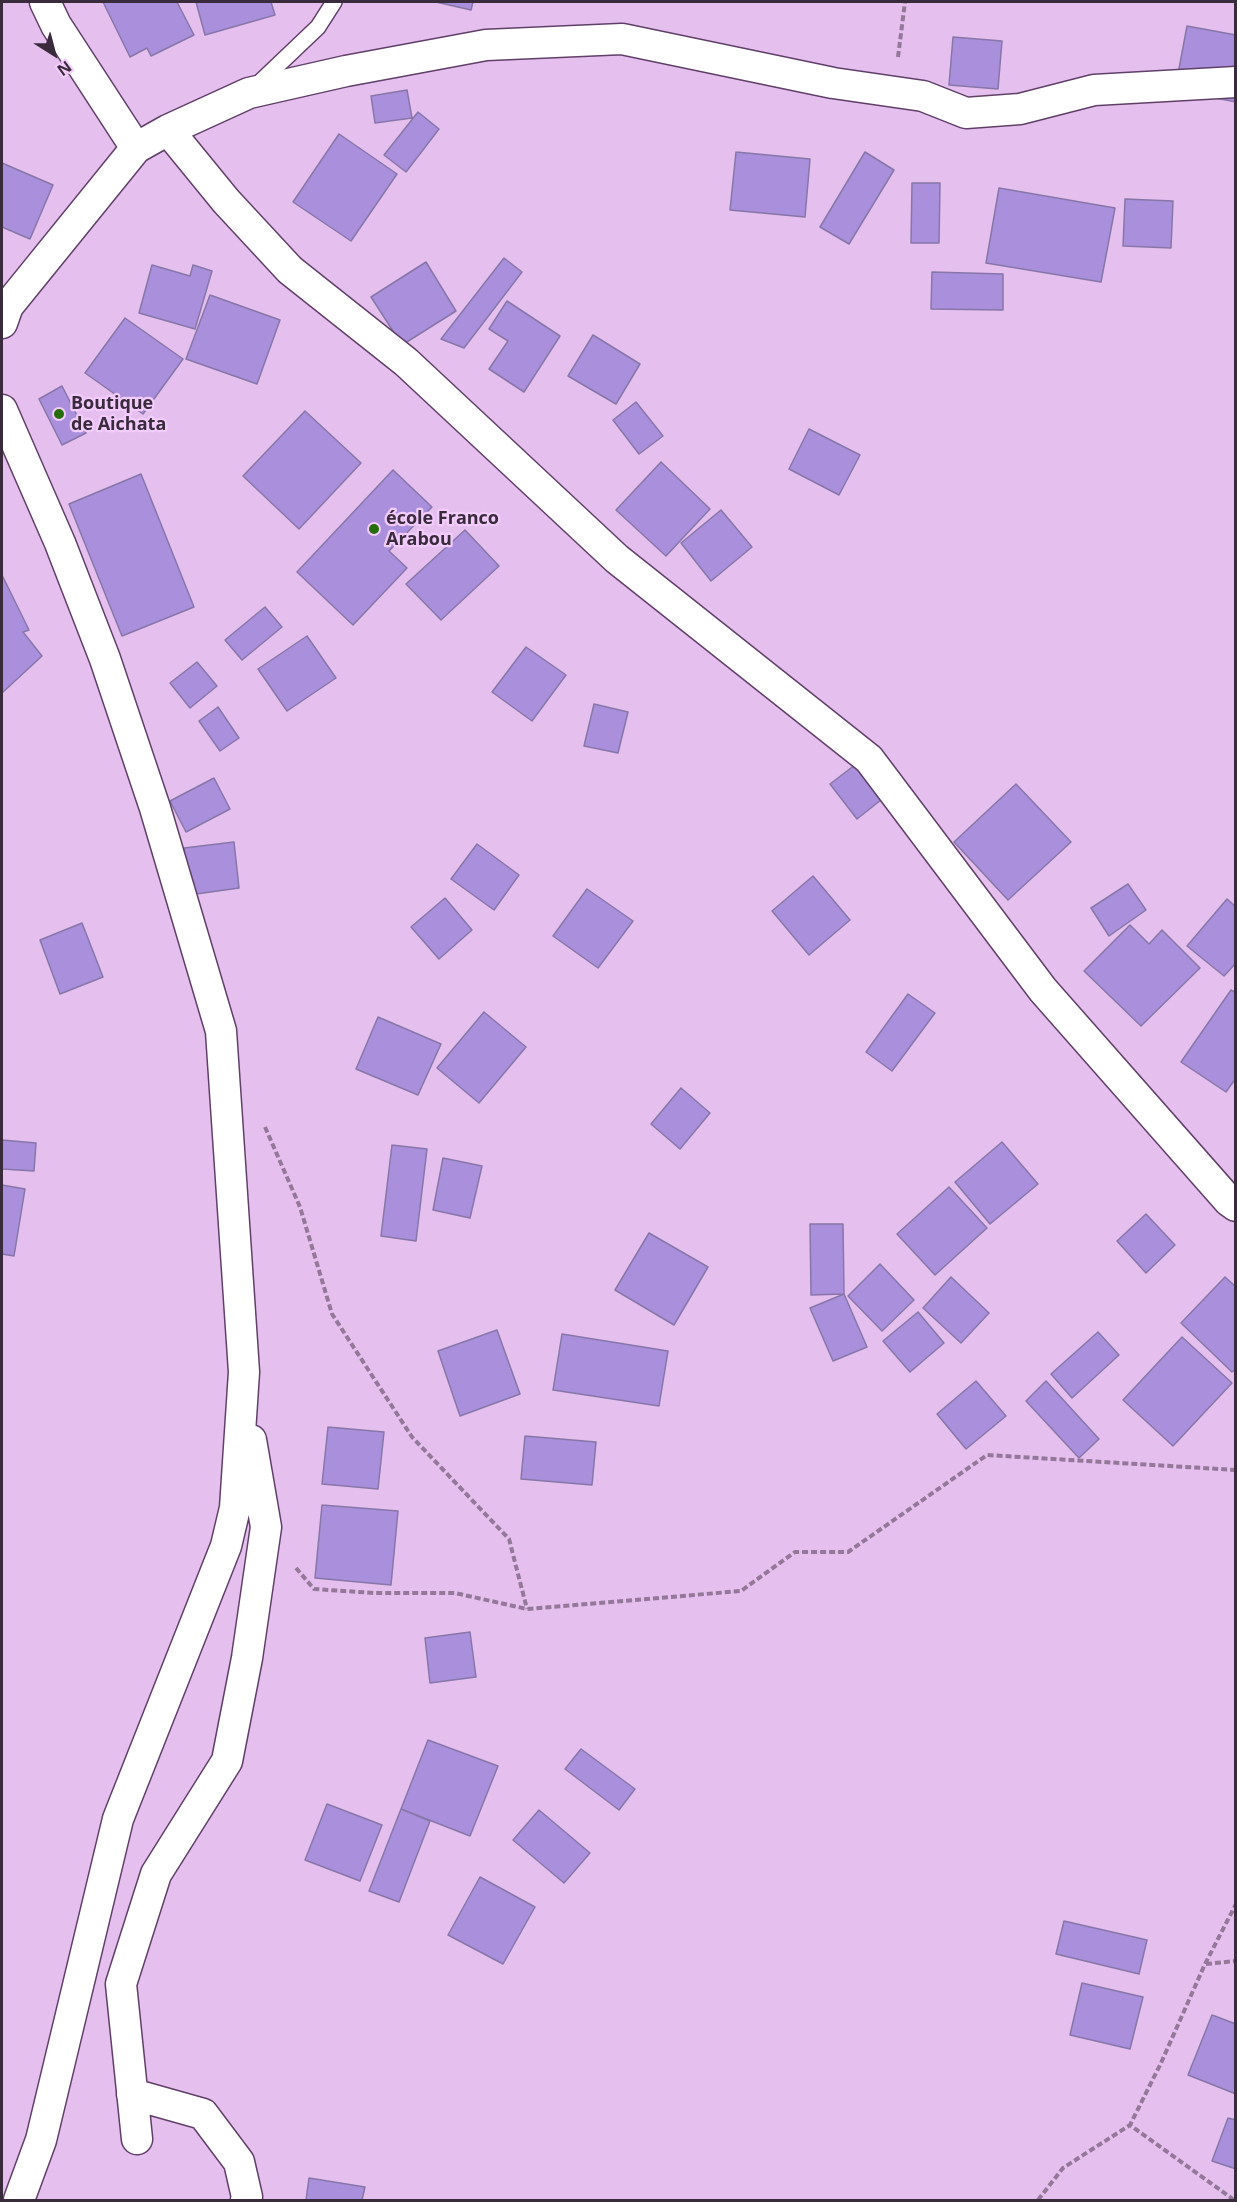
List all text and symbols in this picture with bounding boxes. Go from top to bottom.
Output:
north arrow [24,24,84,84]
text: N [53,56,76,81]
place label: Boutique de Aichata [71,393,166,436]
marker: Boutique de Aichata [52,407,66,421]
place label: école Franco Arabou [386,508,499,550]
marker: école Franco Arabou [367,522,381,536]

